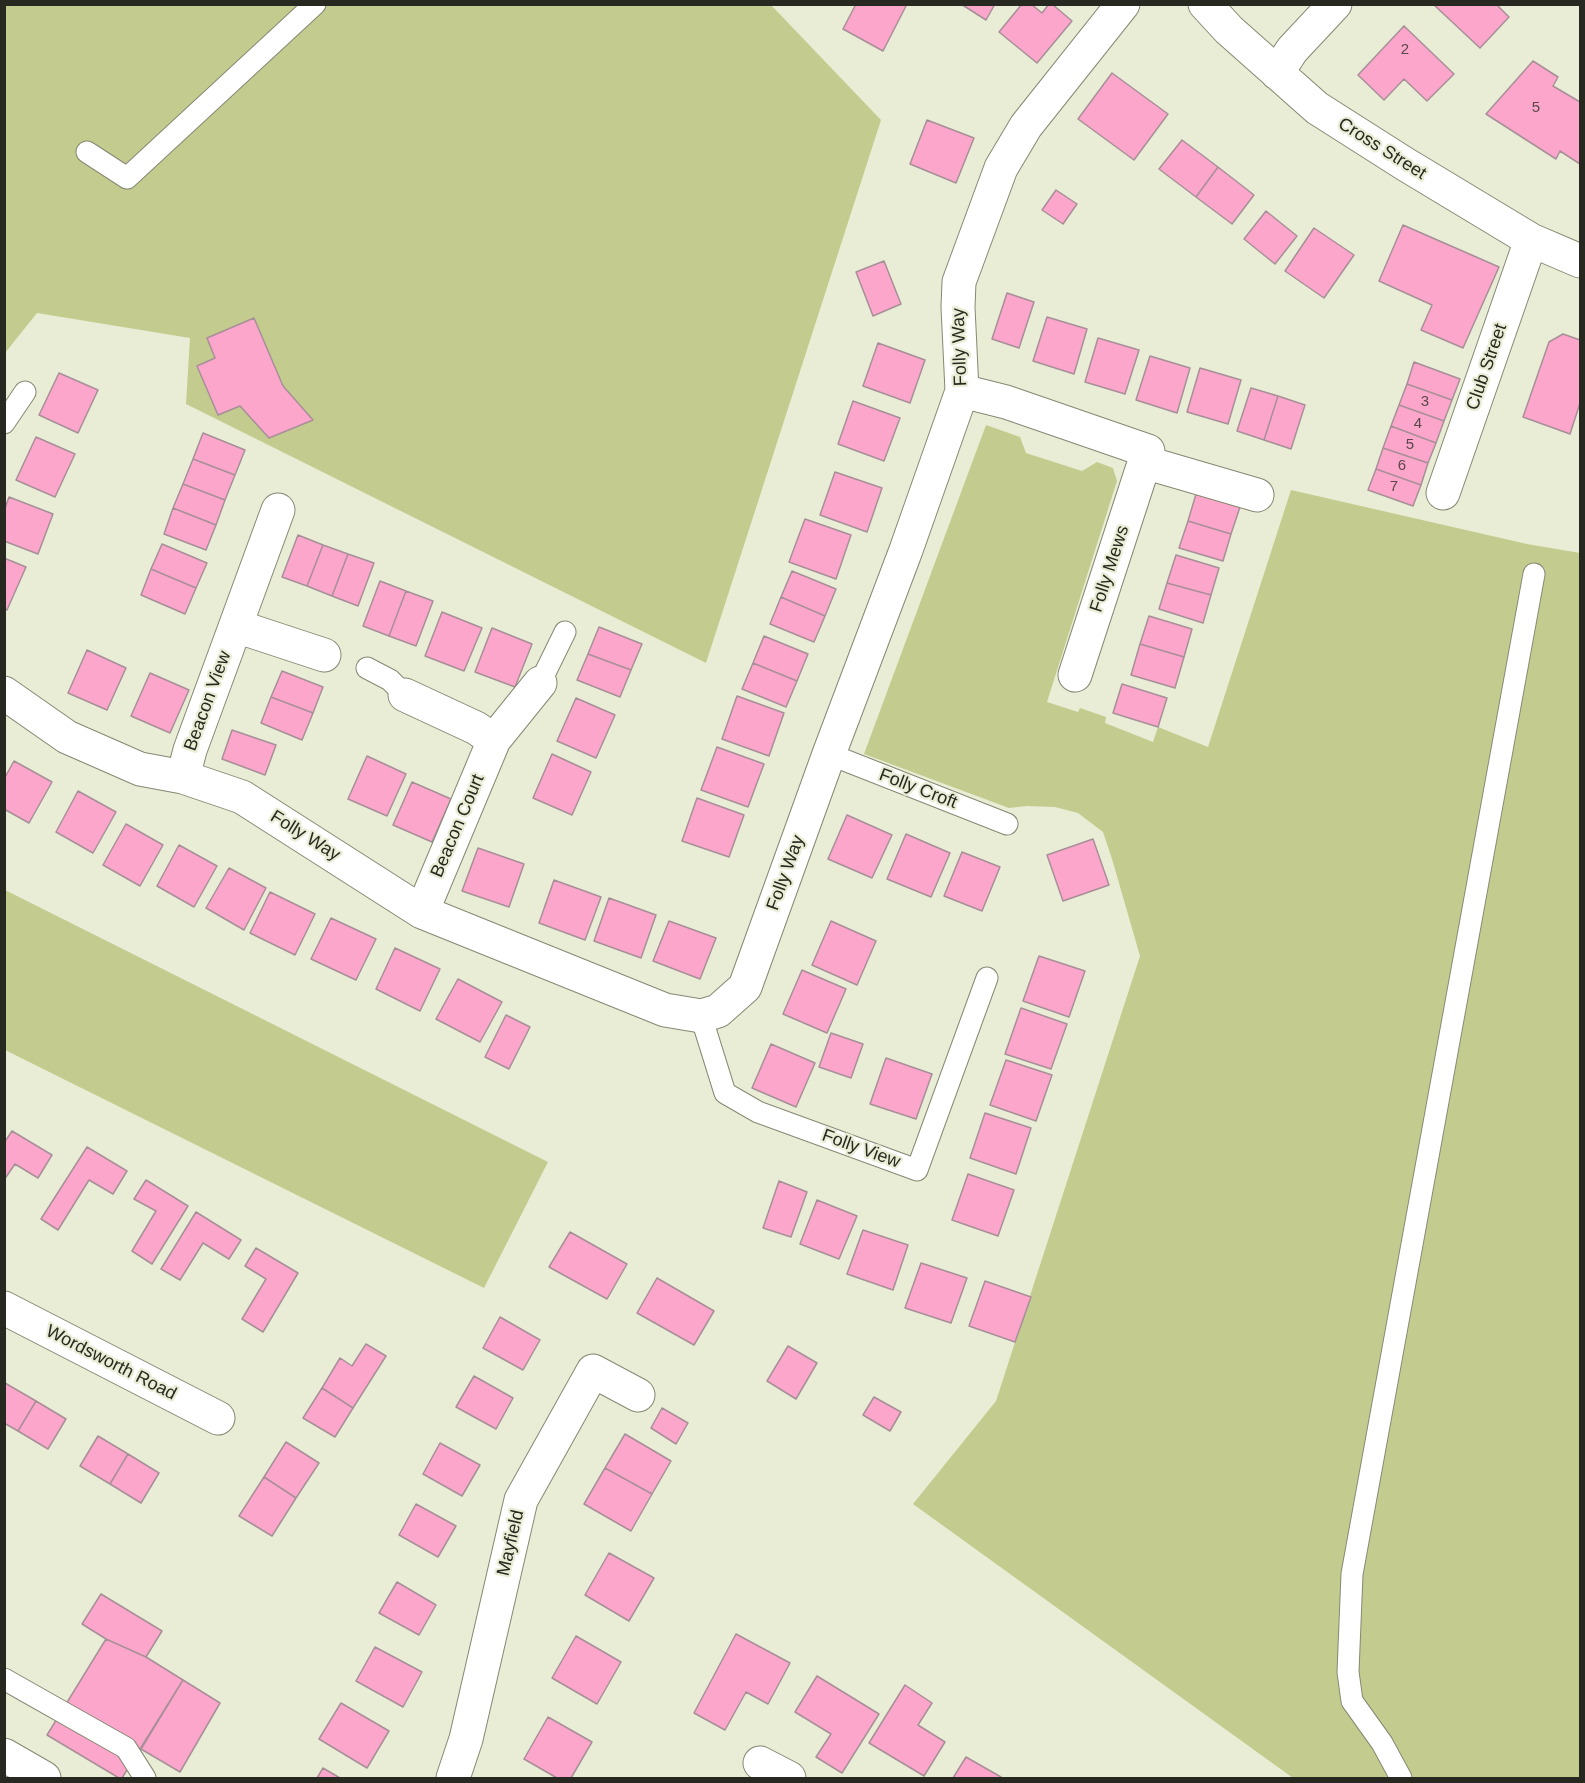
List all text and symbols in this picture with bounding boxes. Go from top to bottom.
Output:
house number: 2 [1401,41,1409,59]
house number: 5 [1532,99,1540,117]
street label: Cross Street [1334,113,1430,185]
street label: Folly Way [948,307,972,387]
street label: Club Street [1462,321,1512,413]
house number: 3 [1421,393,1429,411]
house number: 4 [1414,415,1422,433]
house number: 5 [1406,436,1414,454]
house number: 6 [1398,457,1406,475]
house number: 7 [1390,478,1398,496]
street label: Folly Mews [1086,523,1134,615]
street label: Beacon View [180,648,236,754]
street label: Folly Croft [876,764,960,814]
street label: Beacon Court [427,771,489,881]
street label: Folly Way [266,806,344,866]
street label: Folly Way [762,832,810,914]
street label: Folly View [819,1125,903,1173]
street label: Wordsworth Road [42,1321,180,1405]
street label: Mayfield [493,1508,529,1578]

